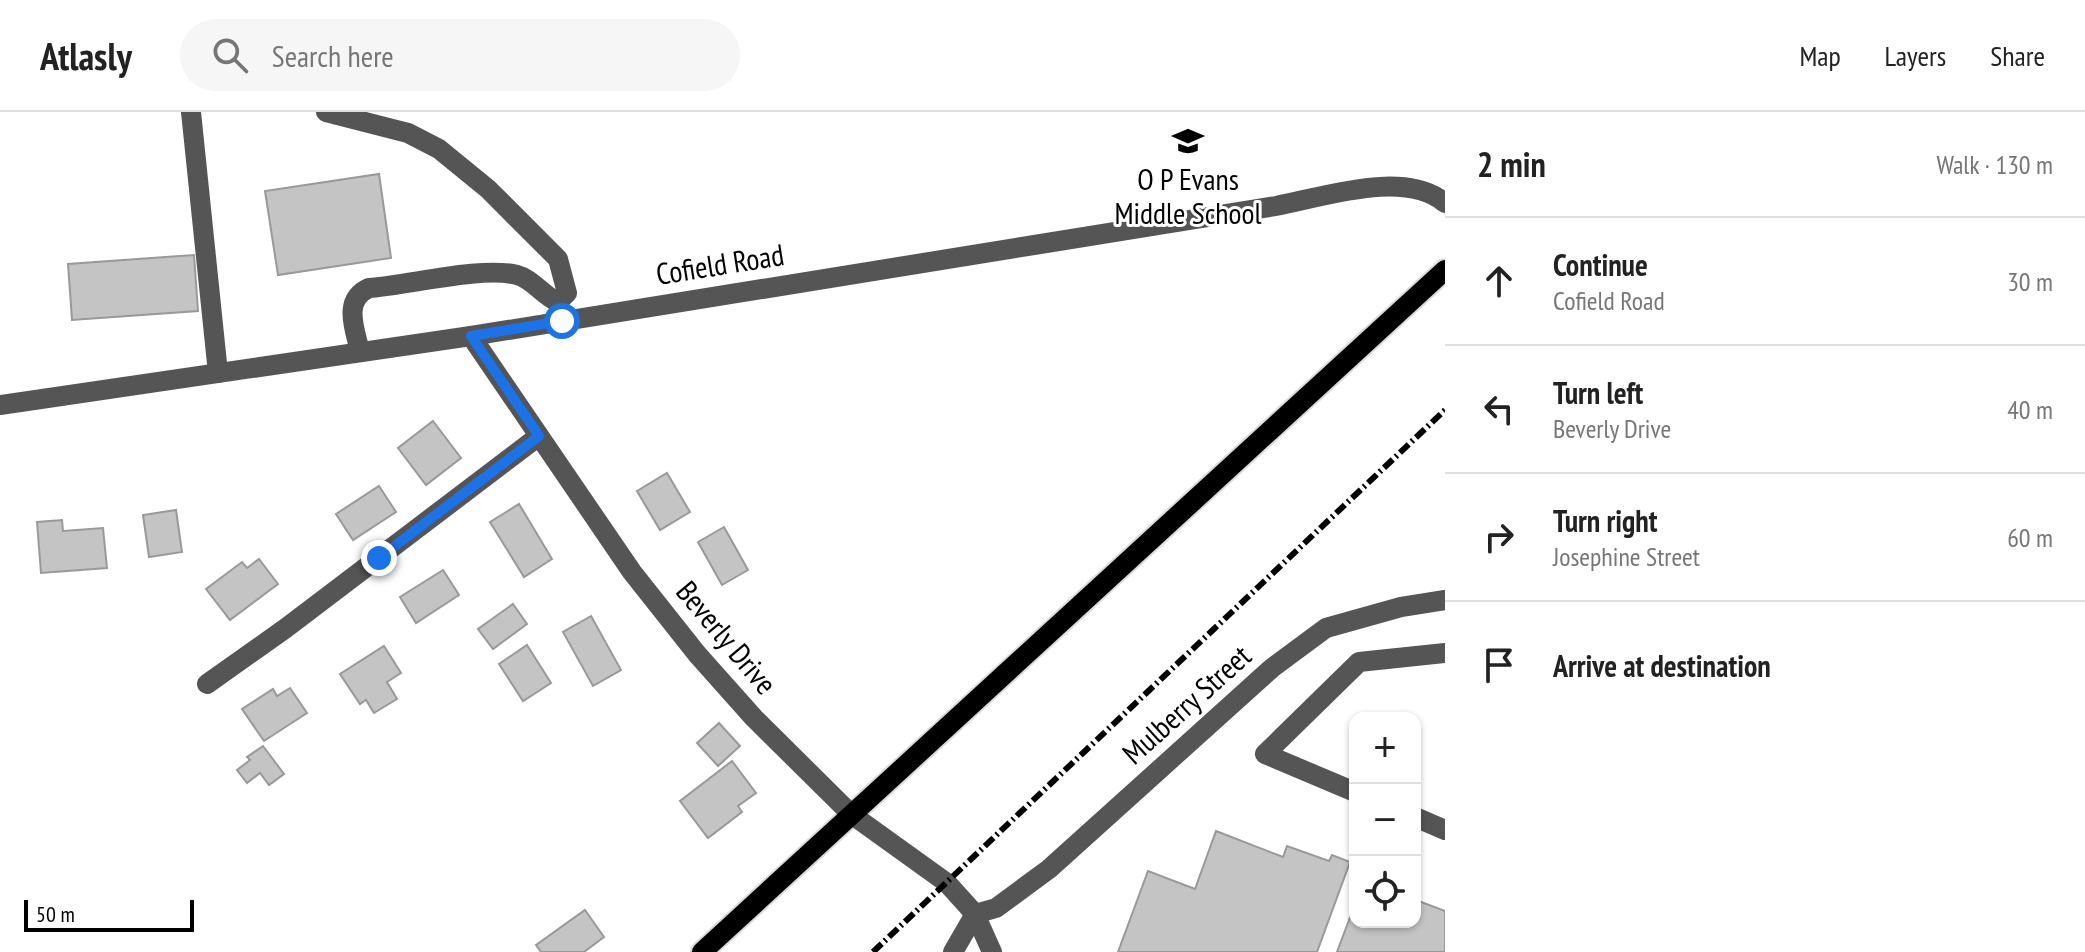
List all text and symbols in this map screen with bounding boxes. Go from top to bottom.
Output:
search box [180,19,740,91]
text: Atlasly [40,31,132,80]
icon: search [208,33,252,77]
text: Search here [272,36,394,75]
text: Map [1799,37,1841,74]
text: Layers [1885,37,1946,74]
text: Share [1990,37,2045,74]
school or university icon: O P Evans Middle School [1171,124,1205,158]
text: 2 min [1477,142,1546,186]
text: Walk · 130 m [1936,148,2053,181]
place label: O P Evans Middle School [1115,159,1261,232]
street label: Cofield Road [653,234,786,293]
text: Continue [1553,245,1648,284]
icon: ahead [1477,259,1521,303]
text: 30 m [2007,265,2053,298]
text: Cofield Road [1553,284,1665,317]
route start [544,303,580,339]
text: Turn left [1553,373,1643,412]
icon: left [1477,387,1521,431]
text: 40 m [2007,393,2053,426]
text: Beverly Drive [1553,412,1671,445]
text: Turn right [1553,501,1657,540]
icon: right [1477,515,1521,559]
text: 60 m [2007,521,2053,554]
route end [361,540,397,576]
text: Josephine Street [1553,540,1700,573]
street label: Beverly Drive [668,572,786,702]
street label: Mulberry Street [1114,635,1259,772]
icon: arrive [1477,643,1521,687]
text: Arrive at destination [1553,646,1771,685]
map controls [1349,712,1421,928]
button: + [1349,712,1421,784]
button: − [1349,784,1421,856]
button: locate [1349,856,1421,928]
scale bar [24,896,194,932]
text: 50 m [36,900,75,928]

